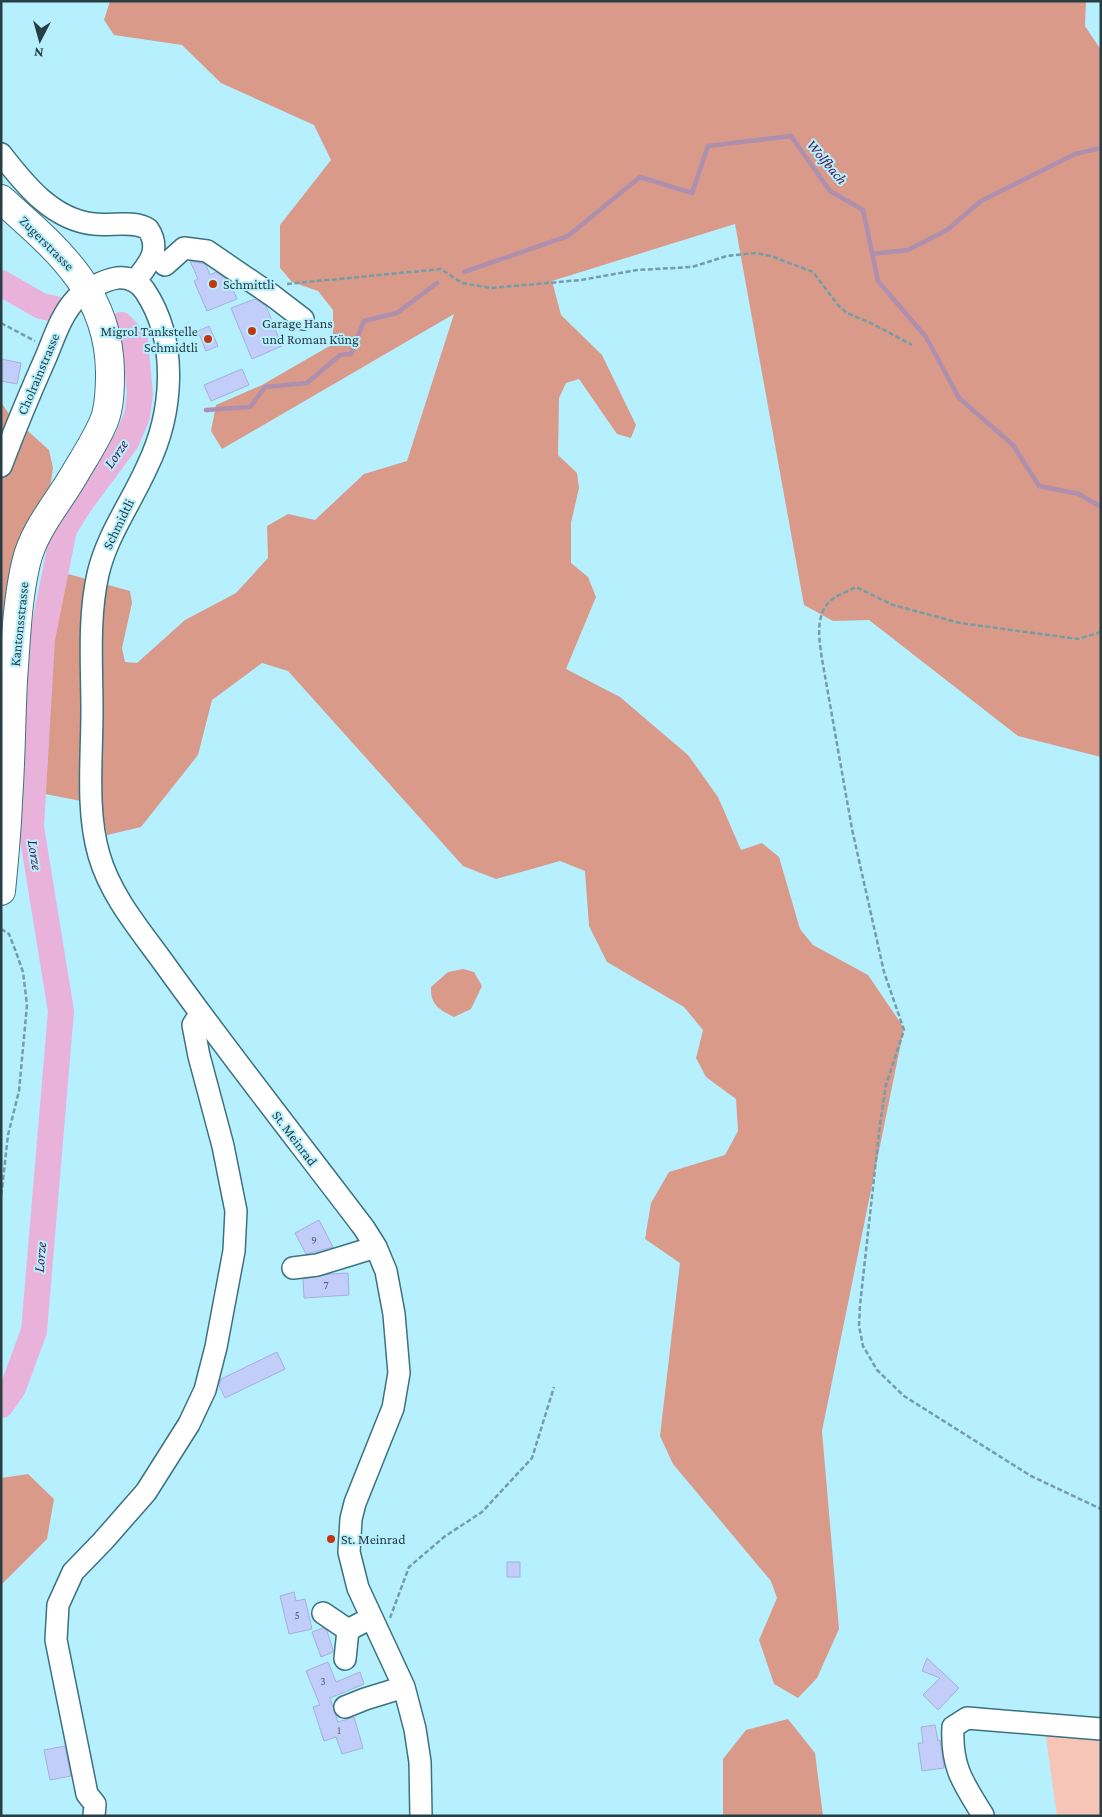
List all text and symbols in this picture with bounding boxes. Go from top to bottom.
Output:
north arrow [15,15,65,65]
text: N [33,44,44,61]
water label: Wolfbach [803,136,850,188]
street label: Zugerstrasse [16,212,78,274]
place label: Schmittli [223,276,275,292]
marker: Schmittli [207,278,219,290]
place label: Garage Hans und Roman Küng [262,315,359,347]
place label: Migrol Tankstelle Schmidtli [101,323,198,355]
marker: Garage Hans und Roman Küng [246,325,258,337]
street label: Cholrainstrasse [14,331,62,417]
marker: Migrol Tankstelle Schmidtli [202,333,214,345]
water label: Lorze [101,437,131,471]
street label: Schmidtli [99,496,137,552]
street label: Kantonsstrasse [7,581,31,667]
water label: Lorze [25,839,45,872]
street label: St. Meinrad [269,1107,321,1169]
house number: 9 [311,1234,317,1246]
water label: Lorze [31,1241,49,1273]
house number: 7 [323,1279,329,1291]
place label: St. Meinrad [341,1531,406,1547]
marker: St. Meinrad [325,1533,337,1545]
house number: 5 [294,1609,300,1621]
house number: 3 [320,1675,326,1687]
house number: 1 [337,1724,341,1736]

